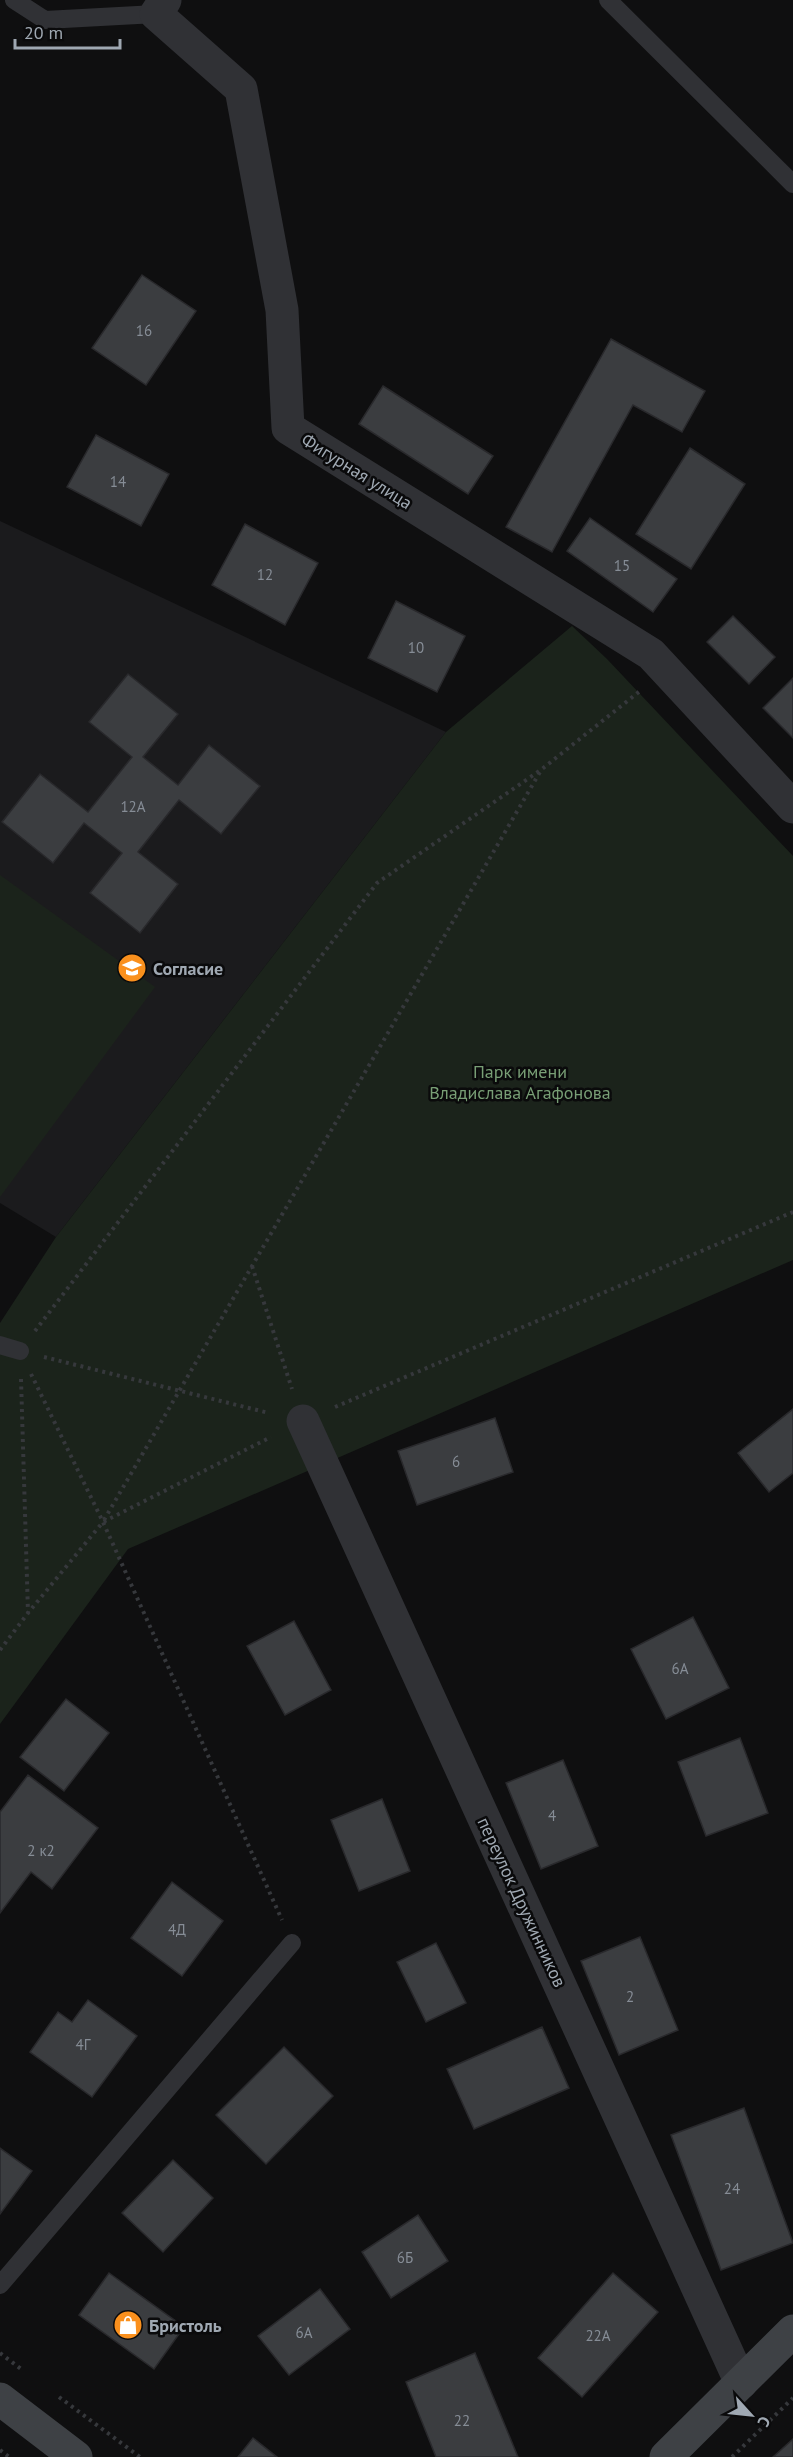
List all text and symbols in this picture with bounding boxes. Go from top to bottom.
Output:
scale bar [15,12,120,50]
text: 20 m [24,21,63,44]
house number: 16 [136,321,152,340]
street label: Фигурная улица [297,428,417,514]
house number: 14 [110,472,126,491]
house number: 15 [614,556,630,575]
house number: 12 [257,565,273,584]
house number: 10 [408,638,424,657]
house number: 12А [120,797,146,816]
school or university icon: Согласие [116,952,148,984]
place label: Согласие [153,957,223,980]
park label: Парк имени Владислава Агафонова [429,1060,611,1104]
house number: 6 [452,1452,460,1471]
house number: 6А [672,1659,689,1678]
house number: 4 [548,1806,556,1825]
street label: переулок Дружинников [472,1813,572,1991]
house number: 2 к2 [27,1841,55,1860]
house number: 4Д [168,1920,186,1939]
house number: 2 [626,1987,634,2006]
house number: 4Г [76,2035,91,2054]
house number: 24 [724,2179,740,2198]
house number: 6Б [397,2248,413,2267]
shop icon: Бристоль [112,2309,144,2341]
place label: Бристоль [149,2314,222,2337]
house number: 6А [296,2323,313,2342]
house number: 22А [585,2326,611,2345]
north arrow [721,2385,781,2445]
house number: 22 [454,2411,470,2430]
text: С [753,2413,775,2430]

